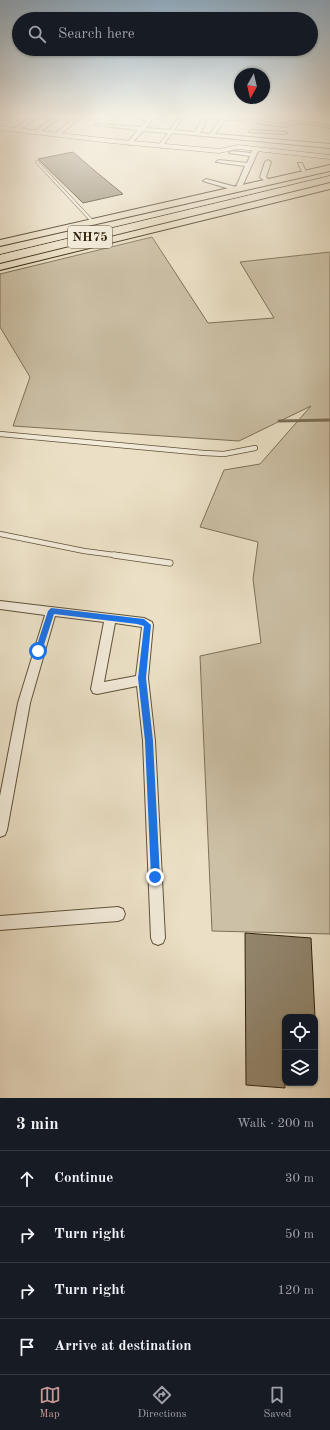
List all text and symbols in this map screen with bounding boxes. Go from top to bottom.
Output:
search box [12,12,318,56]
icon: search [26,23,48,45]
text: Search here [58,27,135,42]
north arrow [234,68,270,104]
road number: NH75 [68,226,112,248]
route start [29,642,47,660]
route end [146,868,164,886]
map controls [282,1014,318,1086]
button: locate [282,1014,318,1050]
button: layers [282,1050,318,1086]
text: 3 min [16,1116,59,1133]
text: Walk · 200 m [237,1117,314,1130]
icon: ahead [16,1168,38,1190]
text: Continue [54,1171,113,1186]
text: 30 m [285,1172,314,1185]
icon: right [16,1224,38,1246]
text: Turn right [54,1227,125,1242]
text: 50 m [285,1228,314,1241]
icon: right [16,1280,38,1302]
text: Turn right [54,1283,125,1298]
text: 120 m [277,1284,314,1297]
icon: arrive [16,1336,38,1358]
text: Arrive at destination [54,1339,192,1354]
tab: Map [39,1384,61,1422]
tab: Directions [138,1384,186,1422]
tab: Saved [263,1384,291,1422]

